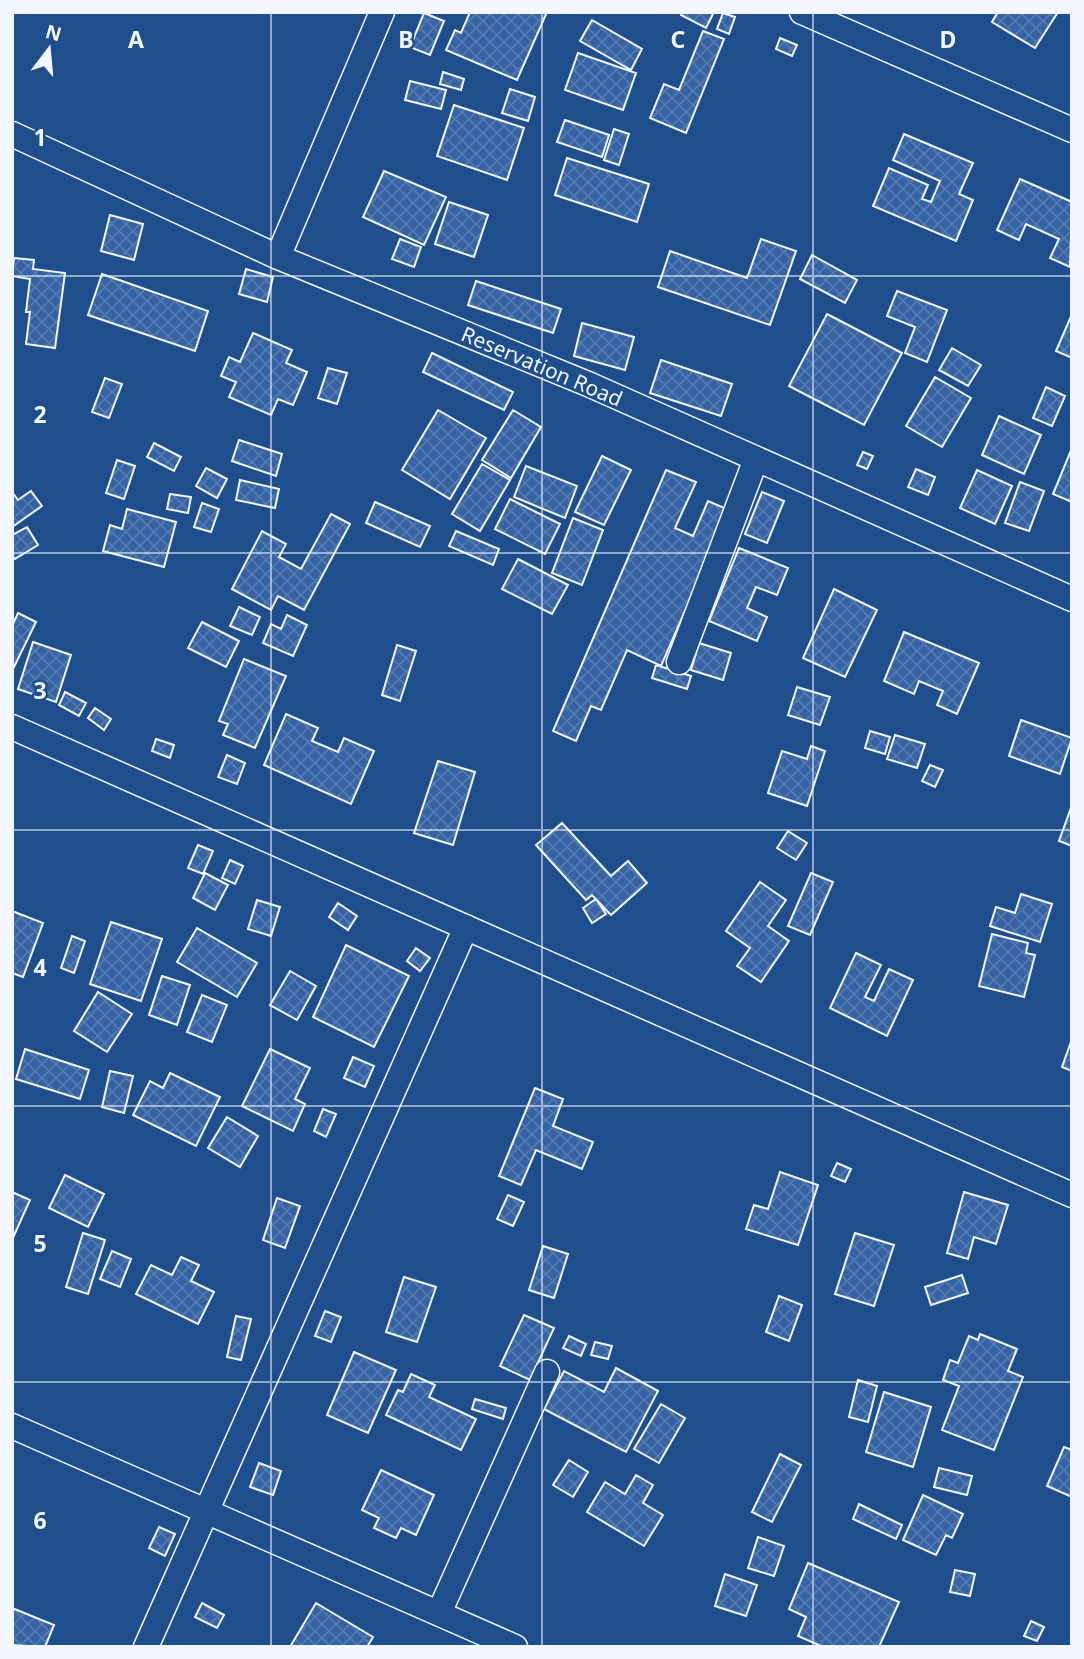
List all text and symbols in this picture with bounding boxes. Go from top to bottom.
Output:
north arrow [14,14,84,84]
text: N [43,18,65,47]
text: A [128,23,144,55]
text: B [398,23,414,55]
text: C [671,23,686,55]
text: D [940,23,956,55]
text: 1 [33,121,47,153]
street label: Reservation Road [457,319,627,413]
text: 2 [33,398,47,430]
text: 3 [33,674,47,706]
text: 4 [33,951,47,983]
text: 5 [33,1227,47,1259]
text: 6 [33,1504,47,1536]

